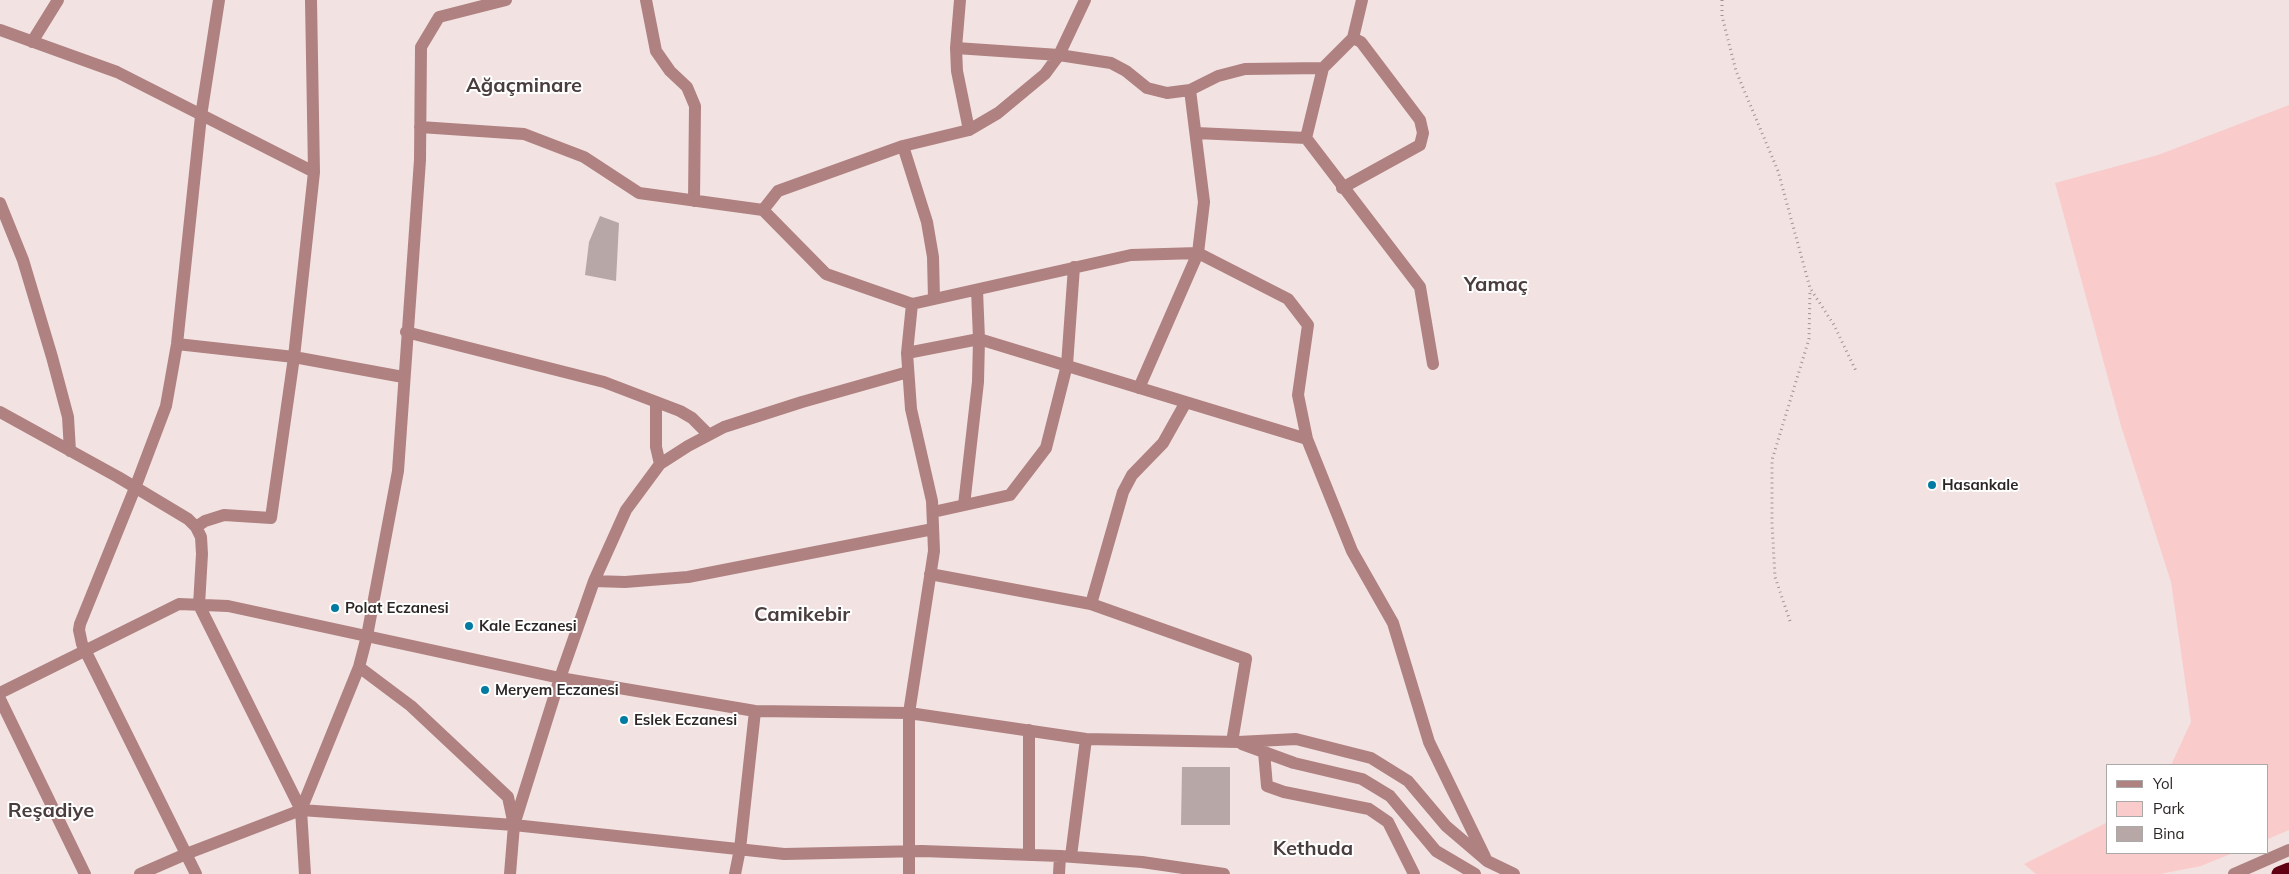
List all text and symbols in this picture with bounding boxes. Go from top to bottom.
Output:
district label: Ağaçminare [466,74,582,98]
district label: Yamaç [1464,273,1528,297]
place label: Hasankale [1942,476,2018,494]
marker: Hasankale [1926,479,1938,491]
place label: Polat Eczanesi [345,599,449,617]
marker: Polat Eczanesi [329,602,341,614]
district label: Camikebir [754,603,850,627]
place label: Kale Eczanesi [479,617,577,635]
marker: Kale Eczanesi [463,620,475,632]
place label: Meryem Eczanesi [495,681,619,699]
marker: Meryem Eczanesi [479,684,491,696]
place label: Eslek Eczanesi [634,711,737,729]
marker: Eslek Eczanesi [618,714,630,726]
legend [2106,764,2269,854]
text: Yol [2153,774,2173,793]
district label: Reşadiye [8,799,94,823]
text: Park [2153,799,2185,818]
text: Bina [2153,824,2185,843]
district label: Kethuda [1273,837,1353,861]

